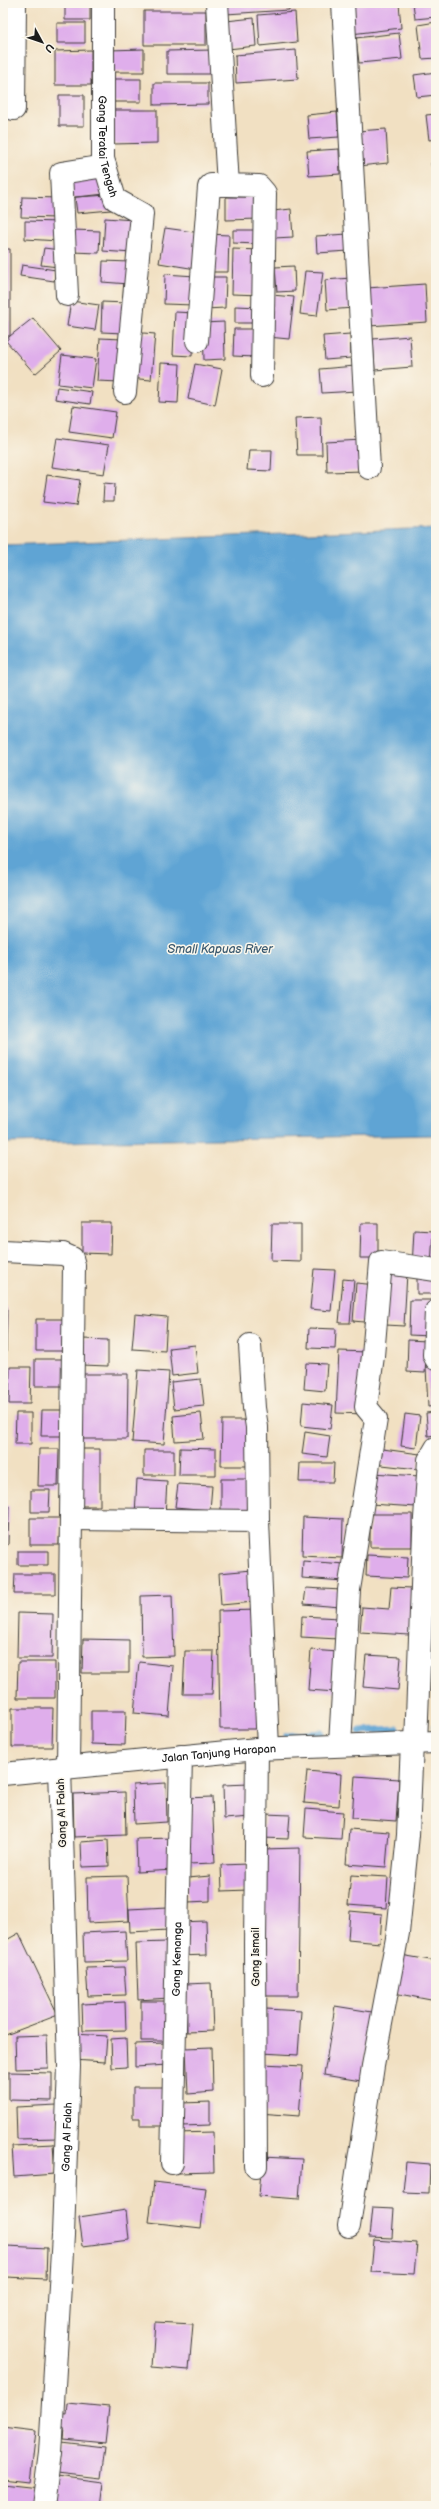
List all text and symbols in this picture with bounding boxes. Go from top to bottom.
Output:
north arrow [22,22,62,62]
text: U [42,41,57,55]
street label: Gang Teratai Tengah [96,95,120,199]
water label: Small Kapuas River [167,942,274,957]
street label: Jalan Tanjung Harapan [161,1742,276,1765]
street label: Gang Al Falah [54,1778,69,1848]
street label: Gang Kenanga [170,1922,184,1997]
street label: Gang Ismail [249,1927,262,1987]
street label: Gang Al Falah [59,2102,75,2172]

